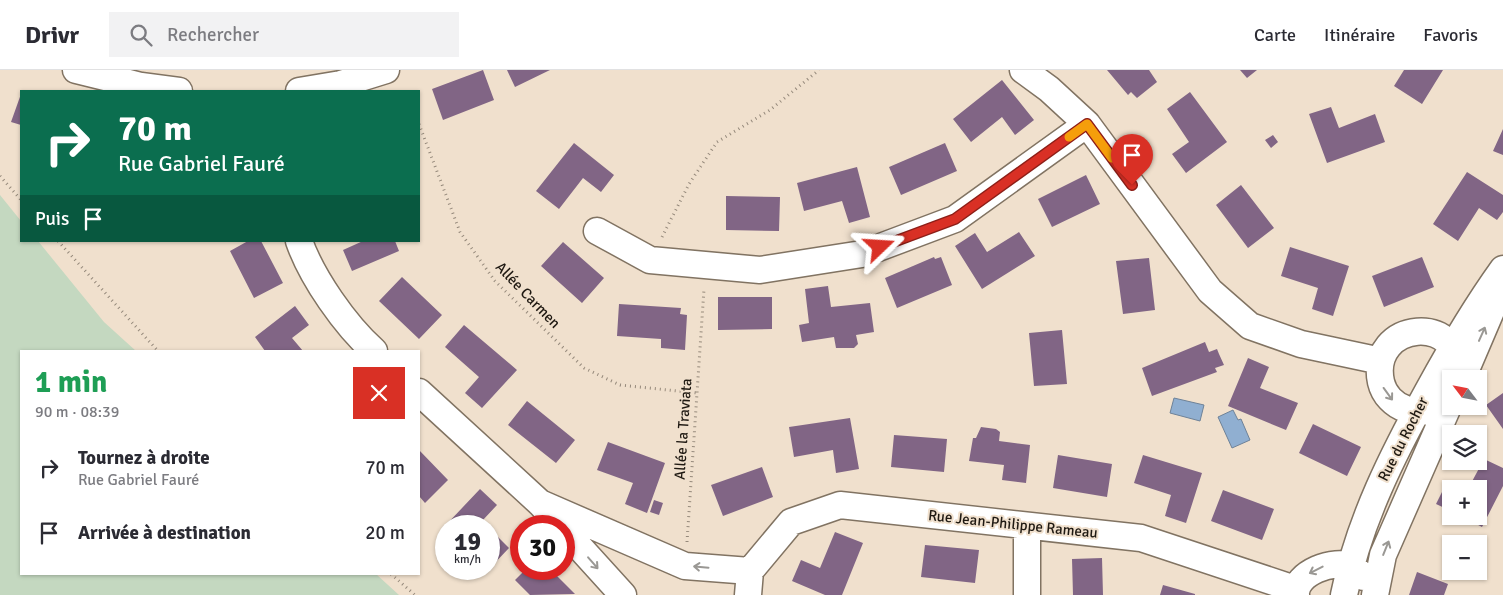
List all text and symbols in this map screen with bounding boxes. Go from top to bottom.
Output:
search box [109,12,459,57]
text: Drivr [25,20,79,50]
icon: search [127,21,155,49]
text: Rechercher [167,23,259,47]
text: Carte [1254,24,1296,46]
text: Itinéraire [1324,24,1395,46]
text: Favoris [1423,24,1478,46]
text: 70 m [118,107,192,150]
icon: right [35,110,100,175]
pin [1111,134,1153,185]
icon: arrive [1118,141,1146,169]
text: Rue Gabriel Fauré [118,150,285,177]
icon: arrive [79,205,107,233]
text: Puis [35,207,69,231]
position arrow [853,220,905,272]
street label: Allée Carmen [492,258,564,332]
one-way arrow [1477,327,1487,342]
text: 1 min [35,364,107,401]
button: close [353,367,405,419]
north arrow [1442,370,1488,415]
map controls [1442,370,1487,580]
street label: Allée la Traviata [670,378,696,480]
one-way arrow [1383,387,1393,401]
street label: Rue du Rocher [1374,394,1432,484]
text: 90 m · 08:39 [35,402,119,422]
button: layers [1442,425,1487,470]
text: Tournez à droite [78,446,210,470]
icon: right [35,454,63,482]
text: 70 m [365,456,405,480]
text: Rue Gabriel Fauré [78,470,199,490]
button: + [1442,480,1487,525]
street label: Rue Jean-Philippe Rameau [927,506,1099,542]
speed limit sign: 30 [510,515,575,580]
icon: arrive [35,519,63,547]
text: Arrivée à destination [78,521,251,545]
text: 20 m [365,521,405,545]
text: 19 [454,526,481,557]
button: − [1442,535,1487,580]
one-way arrow [1382,541,1392,556]
text: km/h [454,552,481,567]
one-way arrow [587,556,598,569]
one-way arrow [694,563,710,572]
one-way arrow [1309,565,1324,575]

